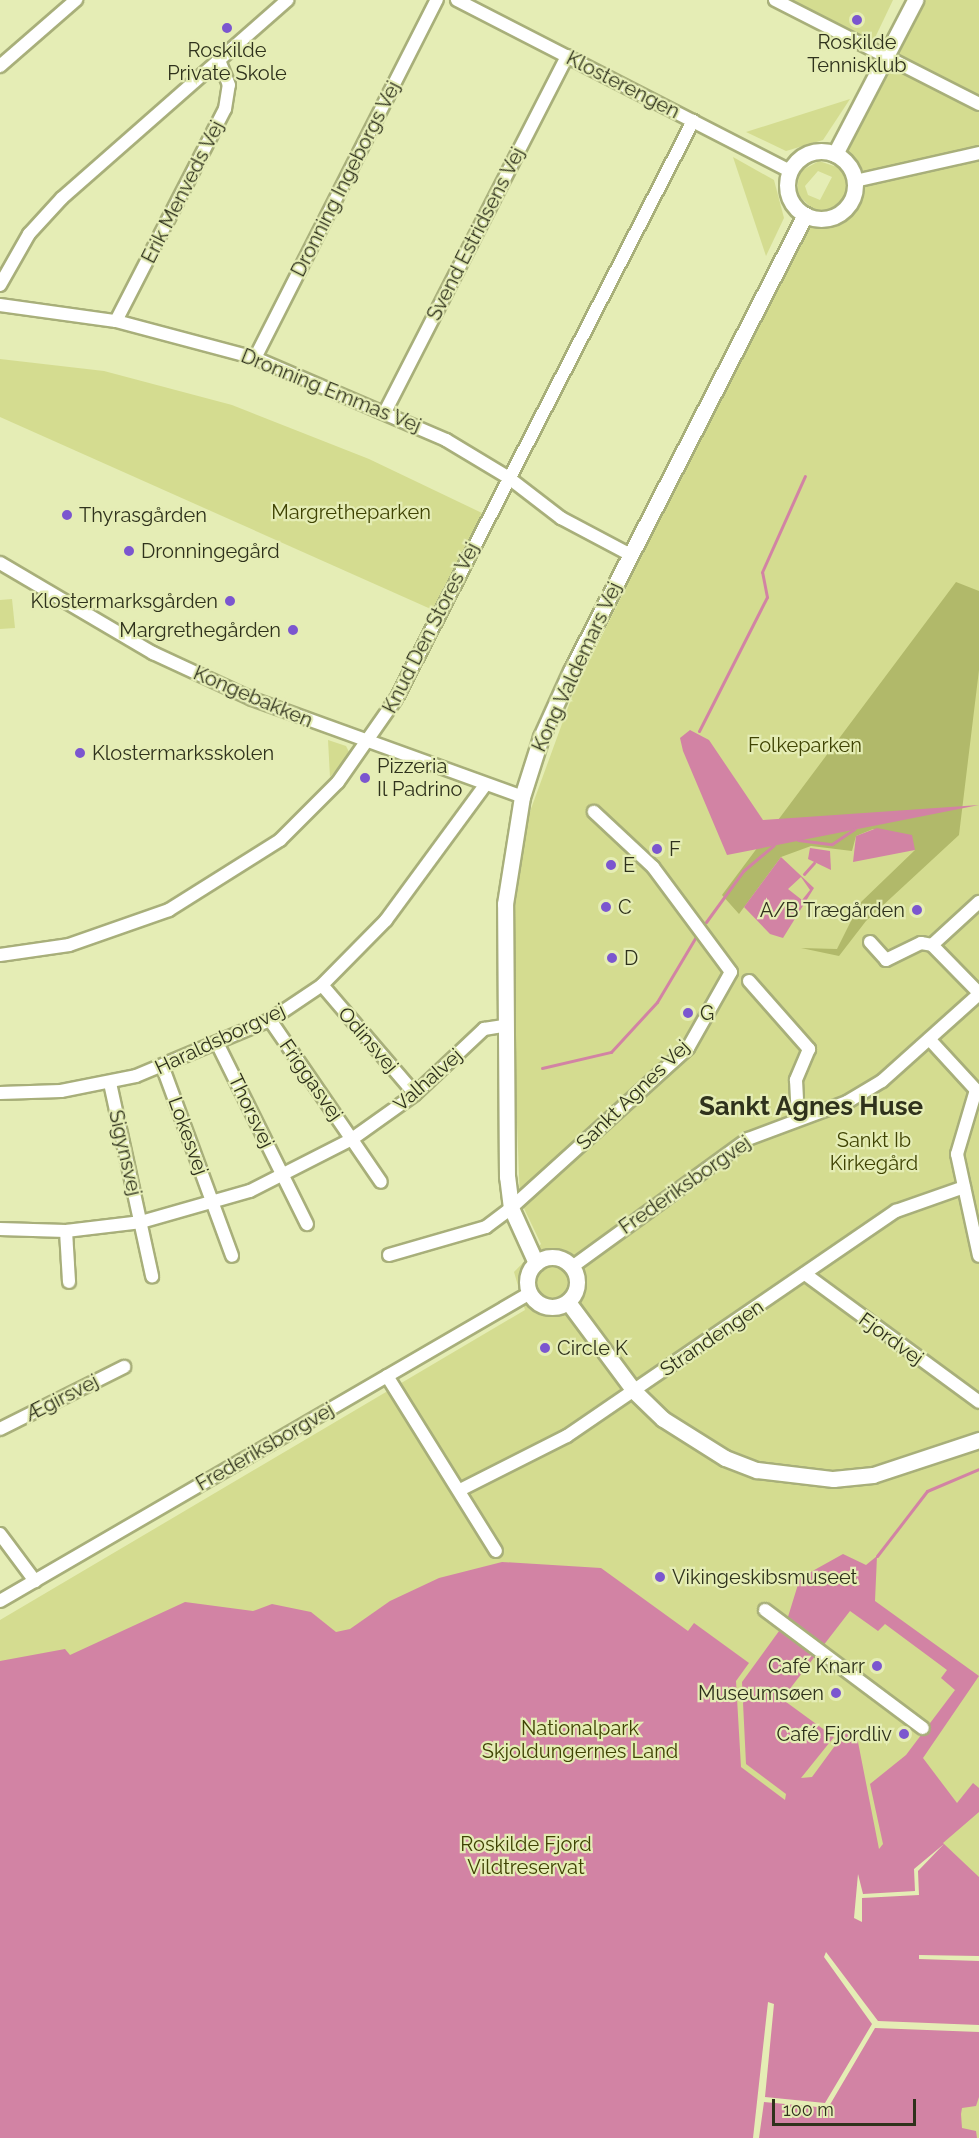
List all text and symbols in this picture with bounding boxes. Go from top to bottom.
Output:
marker: Roskilde Tennisklub [850,13,864,27]
marker: Roskilde Private Skole [220,21,234,35]
place label: Roskilde Tennisklub [807,30,907,77]
place label: Roskilde Private Skole [167,38,287,85]
street label: Klosterengen [562,46,684,124]
street label: Dronning Ingeborgs Vej [286,77,406,281]
street label: Erik Menveds Vej [137,116,229,268]
street label: Svend Estridsens Vej [422,143,530,325]
street label: Dronning Emmas Vej [237,344,425,438]
park label: Margretheparken [271,500,431,524]
place label: Thyrasgården [79,503,207,527]
marker: Thyrasgården [60,508,74,522]
street label: Knud Den Stores Vej [377,538,485,718]
place label: Dronningegård [141,539,280,563]
marker: Dronningegård [122,544,136,558]
street label: Kong Valdemars Vej [527,578,627,756]
place label: Klostermarksgården [30,589,218,613]
marker: Klostermarksgården [223,594,237,608]
place label: Margrethegården [119,618,281,642]
marker: Margrethegården [286,623,300,637]
street label: Kongebakken [190,661,316,733]
park label: Folkeparken [748,733,862,757]
place label: Klostermarksskolen [92,741,274,765]
marker: Klostermarksskolen [73,746,87,760]
place label: Pizzeria Il Padrino [377,754,463,801]
marker: Pizzeria Il Padrino [358,771,372,785]
place label: F [669,837,681,861]
marker: F [650,842,664,856]
place label: E [623,853,635,877]
marker: E [604,858,618,872]
place label: C [618,895,632,919]
place label: A/B Trægården [759,898,905,922]
marker: C [599,900,613,914]
marker: A/B Trægården [910,903,924,917]
place label: D [624,946,638,970]
marker: D [605,951,619,965]
street label: Haraldsborgvej [151,998,289,1080]
place label: G [700,1001,714,1025]
street label: Odinsvej [333,1002,403,1078]
marker: G [681,1006,695,1020]
street label: Friggasvej [274,1035,348,1125]
street label: Sankt Agnes Vej [571,1035,695,1155]
street label: Valhalvej [389,1044,467,1116]
street label: Thorsvej [223,1070,279,1152]
district label: Sankt Agnes Huse [698,1091,924,1123]
street label: Lokesvej [163,1094,213,1178]
street label: Sigynsvej [103,1108,147,1198]
park label: Sankt Ib Kirkegård [830,1128,918,1175]
street label: Frederiksborgvej [615,1131,755,1239]
street label: Strandengen [656,1295,768,1381]
street label: Fjordvej [854,1308,928,1370]
place label: Circle K [557,1336,628,1360]
marker: Circle K [538,1341,552,1355]
street label: Ægirsvej [22,1369,102,1427]
street label: Frederiksborgvej [192,1398,338,1496]
place label: Vikingeskibsmuseet [672,1565,857,1589]
marker: Vikingeskibsmuseet [653,1570,667,1584]
place label: Café Knarr [768,1654,865,1678]
marker: Café Knarr [870,1659,884,1673]
place label: Museumsøen [698,1681,824,1705]
marker: Museumsøen [829,1686,843,1700]
park label: Nationalpark Skjoldungernes Land [482,1717,678,1764]
place label: Café Fjordliv [777,1722,892,1746]
marker: Café Fjordliv [897,1727,911,1741]
park label: Roskilde Fjord Vildtreservat [460,1833,592,1880]
scale bar [775,2087,919,2125]
text: 100 m [783,2099,834,2120]

